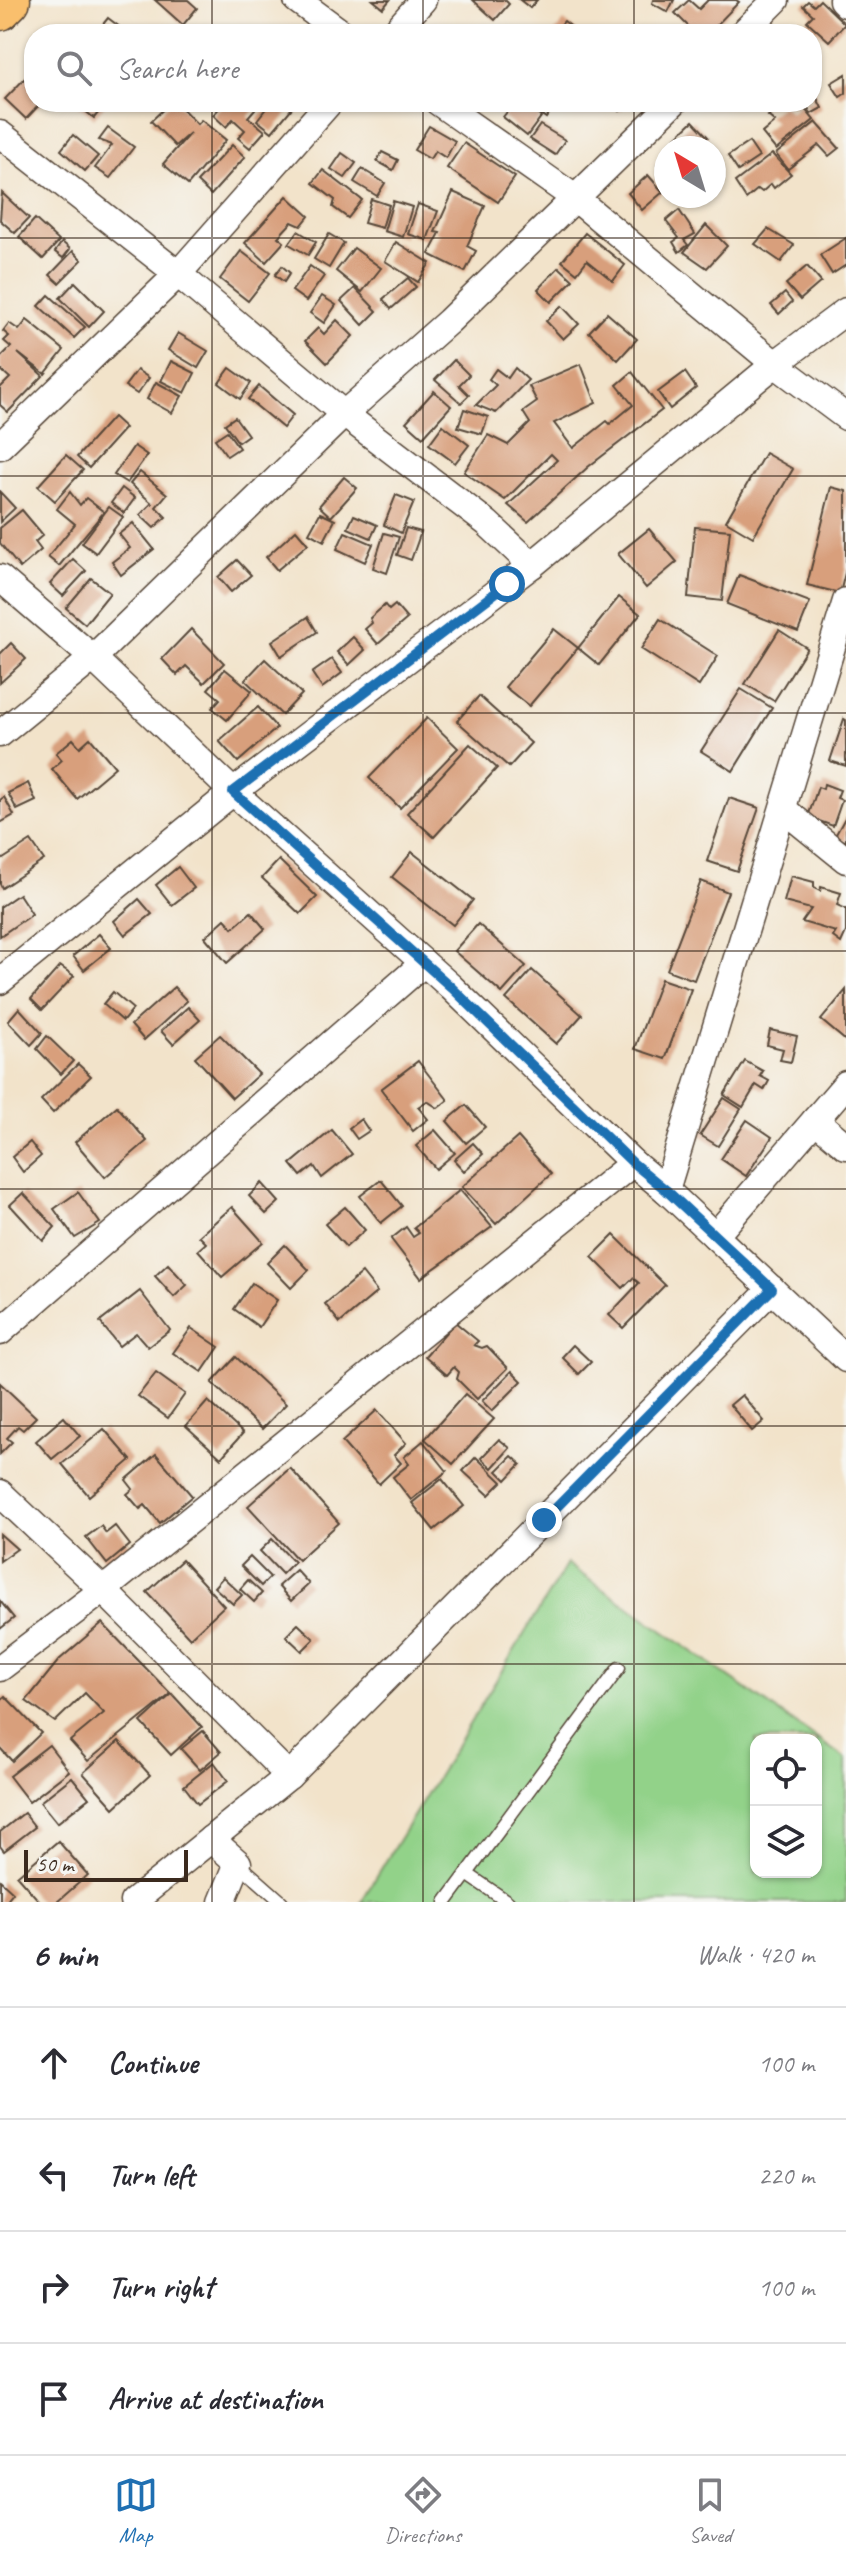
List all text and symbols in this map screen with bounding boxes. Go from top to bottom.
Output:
search box [24,24,822,112]
icon: search [52,46,96,90]
text: Search here [116,49,238,87]
north arrow [654,136,726,208]
route start [489,566,525,602]
route end [526,1502,562,1538]
map controls [750,1734,822,1878]
button: locate [750,1734,822,1806]
button: layers [750,1806,822,1878]
scale bar [24,1846,188,1882]
text: 50 m [36,1850,73,1878]
text: 6 min [32,1933,98,1976]
text: Walk · 420 m [697,1938,814,1971]
icon: ahead [32,2041,76,2085]
text: Continue [108,2044,198,2082]
text: 100 m [758,2047,814,2080]
icon: left [32,2153,76,2197]
text: Turn left [108,2156,195,2194]
text: 220 m [758,2159,814,2192]
icon: right [32,2265,76,2309]
text: Turn right [108,2268,213,2306]
text: 100 m [758,2271,814,2304]
icon: arrive [32,2377,76,2421]
text: Arrive at destination [108,2380,323,2418]
tab: Map [114,2473,158,2549]
tab: Directions [385,2473,461,2549]
tab: Saved [688,2473,732,2549]

